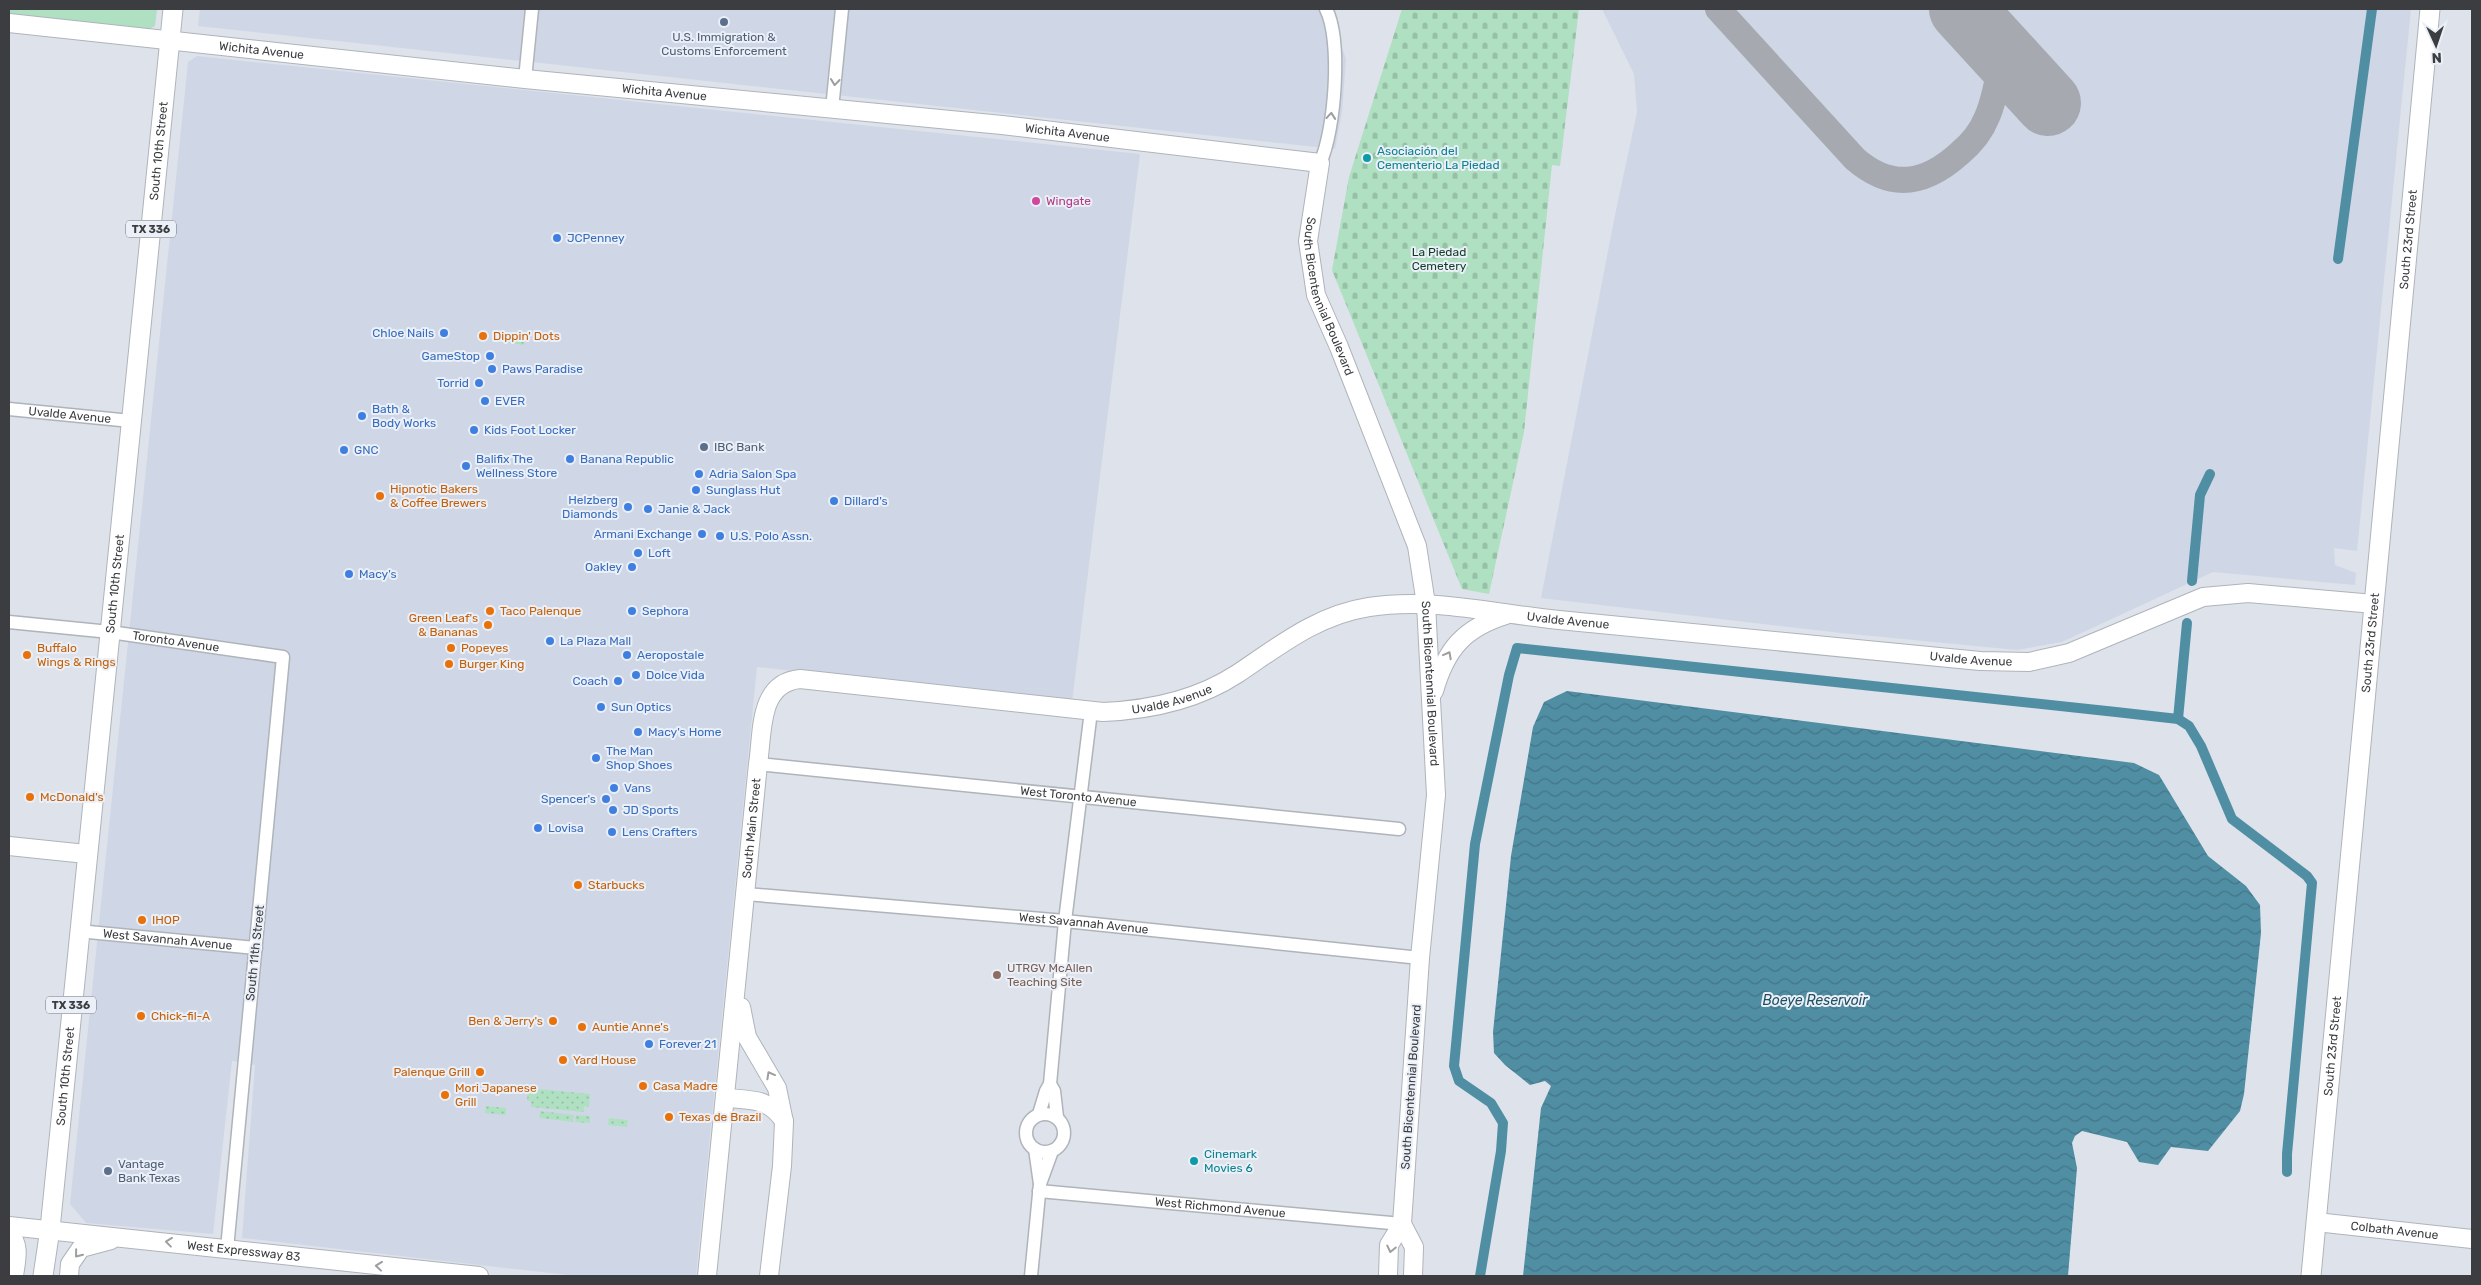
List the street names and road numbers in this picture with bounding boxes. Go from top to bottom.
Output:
street label: Wichita Avenue [218,39,305,62]
street label: Wichita Avenue [621,81,708,104]
street label: South 10th Street [147,101,171,201]
street label: Wichita Avenue [1024,121,1111,145]
street label: South 23rd Street [2397,189,2420,290]
street label: South Bicentennial Boulevard [1301,216,1356,377]
road number: TX 336 [126,220,176,238]
street label: Uvalde Avenue [28,404,112,426]
street label: South 10th Street [103,534,127,634]
street label: South 23rd Street [2359,592,2382,693]
street label: South Bicentennial Boulevard [1419,600,1441,767]
street label: Uvalde Avenue [1526,609,1610,632]
street label: Toronto Avenue [131,628,220,655]
street label: Uvalde Avenue [1929,649,2013,669]
street label: Uvalde Avenue [1131,682,1215,717]
street label: South Main Street [740,777,764,879]
street label: West Toronto Avenue [1019,784,1138,809]
street label: South 11th Street [243,904,267,1002]
street label: West Savannah Avenue [1018,910,1149,937]
street label: West Savannah Avenue [102,926,233,953]
street label: South 23rd Street [2321,995,2344,1097]
road number: TX 336 [46,996,96,1014]
street label: South Bicentennial Boulevard [1398,1004,1424,1170]
street label: South 10th Street [53,1026,77,1126]
street label: West Richmond Avenue [1154,1195,1287,1220]
street label: Colbath Avenue [2350,1219,2439,1242]
street label: West Expressway 83 [186,1238,301,1264]

